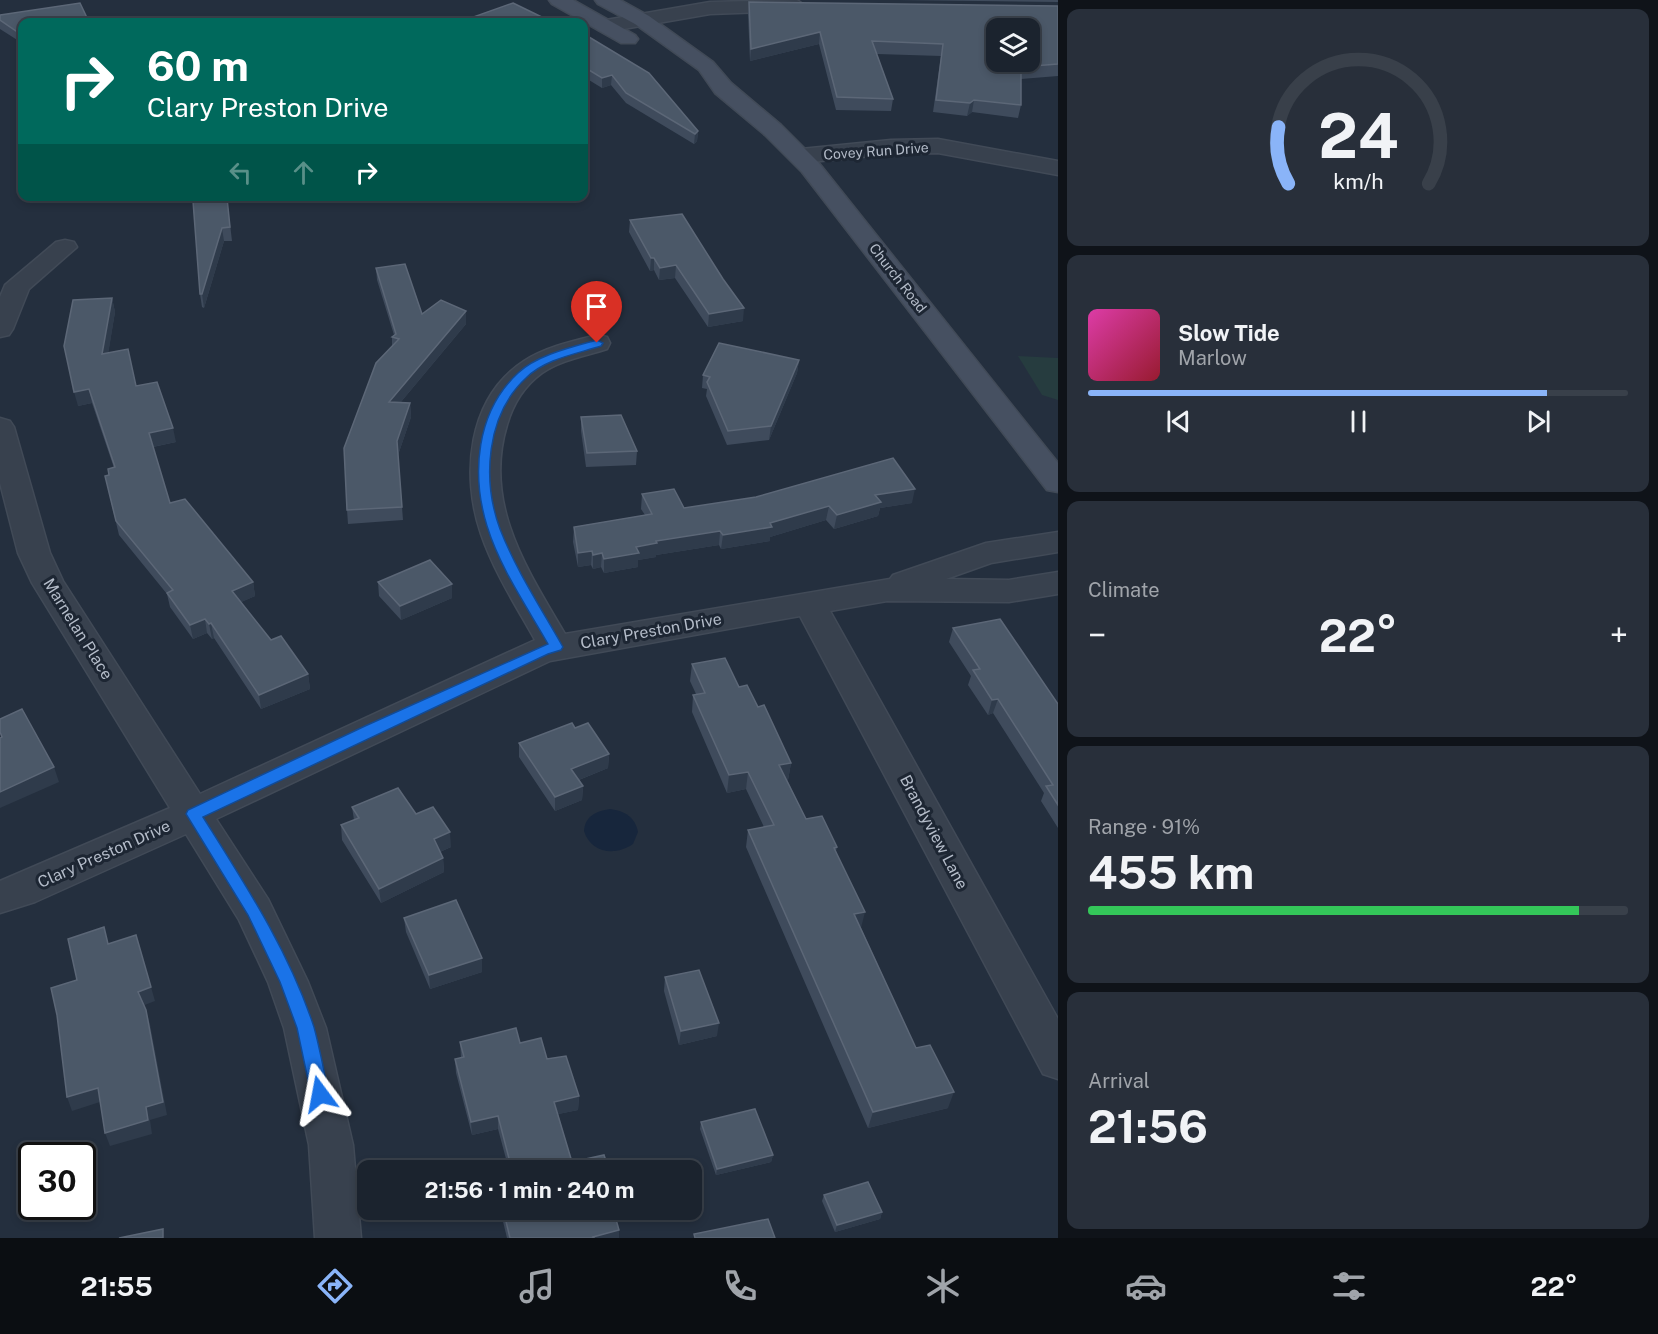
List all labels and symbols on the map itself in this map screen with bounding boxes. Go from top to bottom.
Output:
street label: Covey Run Drive [823,139,929,163]
street label: Church Road [866,240,930,316]
pin [571,281,622,343]
street label: Marnelan Place [39,575,117,683]
street label: Clary Preston Drive [579,609,723,653]
street label: Brandyview Lane [896,772,972,892]
street label: Clary Preston Drive [35,816,173,892]
position arrow [288,1062,352,1126]
speed limit sign: 30 [18,1142,96,1220]

